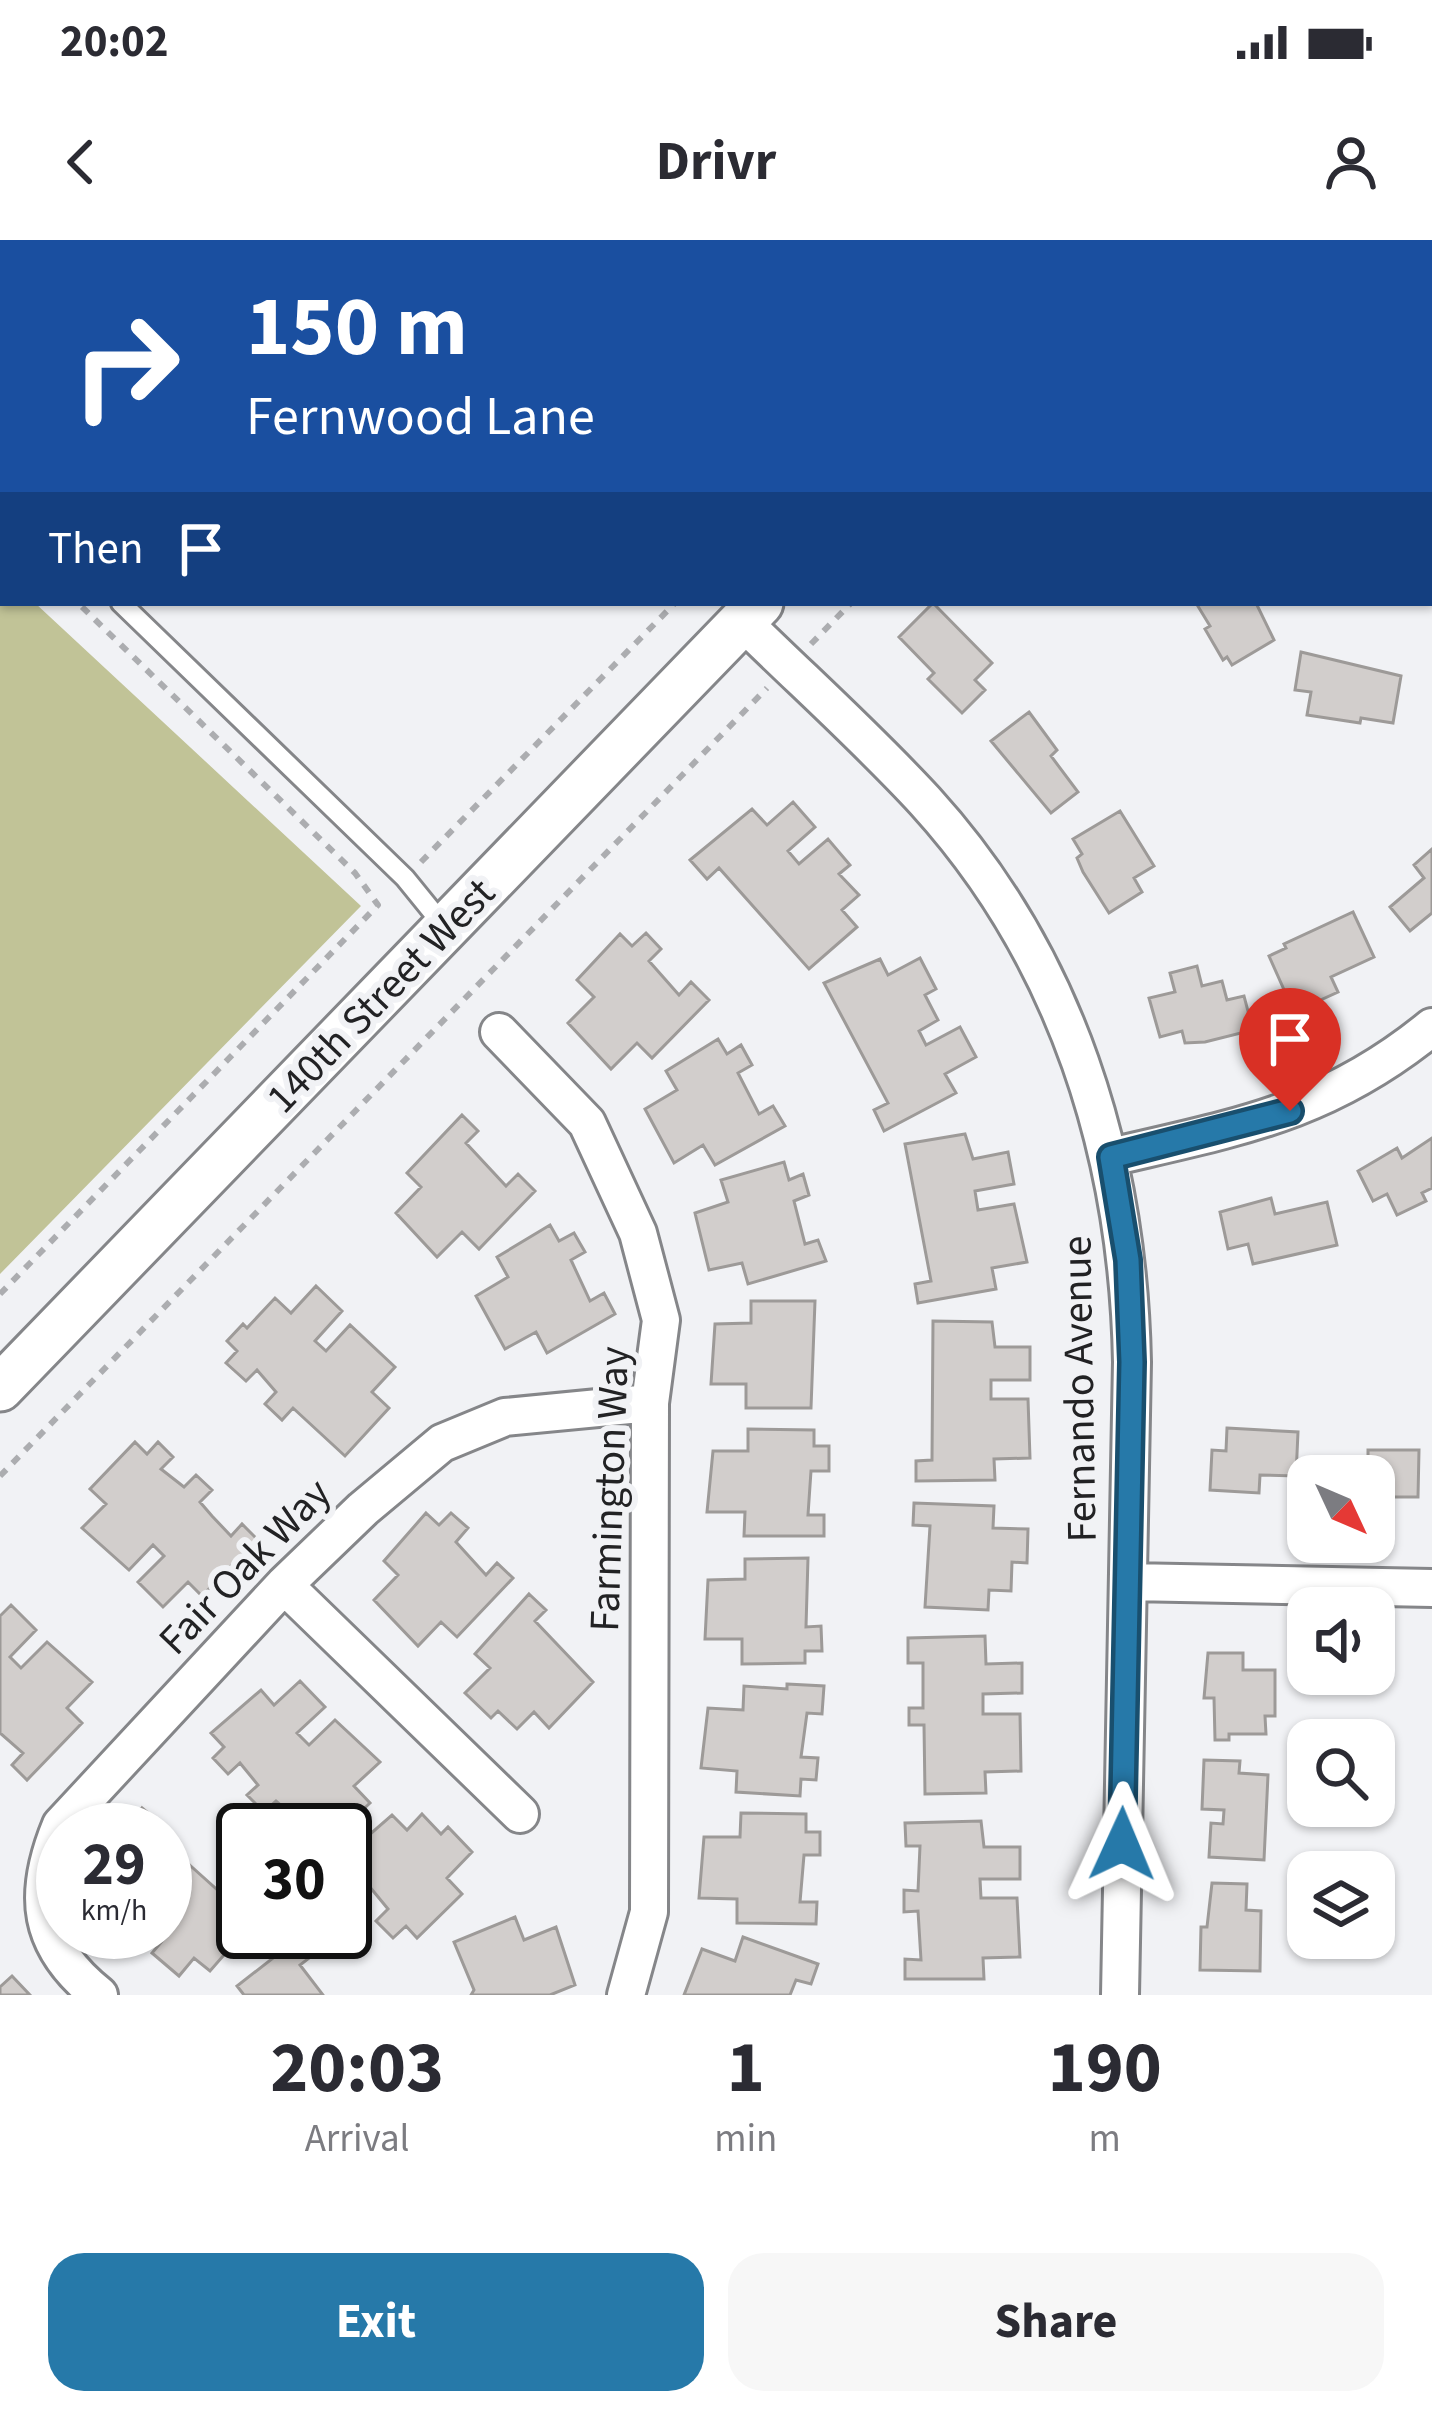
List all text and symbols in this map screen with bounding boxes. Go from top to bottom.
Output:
text: 20:02 [60,10,169,74]
text: Drivr [656,124,776,201]
icon: back [48,129,114,195]
icon: person [1318,129,1384,195]
text: 150 m [246,268,468,388]
icon: right [48,288,204,444]
text: Fernwood Lane [246,379,595,456]
icon: arrive [168,516,234,582]
text: Then [48,517,144,581]
street label: 140th Street West [253,865,509,1127]
pin [1239,988,1341,1111]
icon: arrive [1257,1006,1323,1072]
street label: Fernando Avenue [1047,1235,1113,1543]
street label: Farmington Way [575,1345,645,1633]
north arrow [1287,1455,1395,1563]
map controls [1287,1455,1395,1959]
street label: Fair Oak Way [145,1465,345,1669]
button: sound [1287,1587,1395,1695]
button: search [1287,1719,1395,1827]
position arrow [1059,1781,1185,1907]
speed limit sign: 30 [216,1803,372,1959]
text: 29 [82,1823,146,1908]
button: layers [1287,1851,1395,1959]
text: km/h [81,1889,147,1932]
text: 20:03 [270,2017,444,2120]
text: 1 [727,2017,765,2120]
text: 190 [1048,2017,1162,2120]
text: Arrival [305,2111,410,2167]
text: min [714,2111,777,2167]
text: m [1089,2111,1121,2167]
button: Exit [48,2253,704,2391]
button: Share [728,2253,1384,2391]

